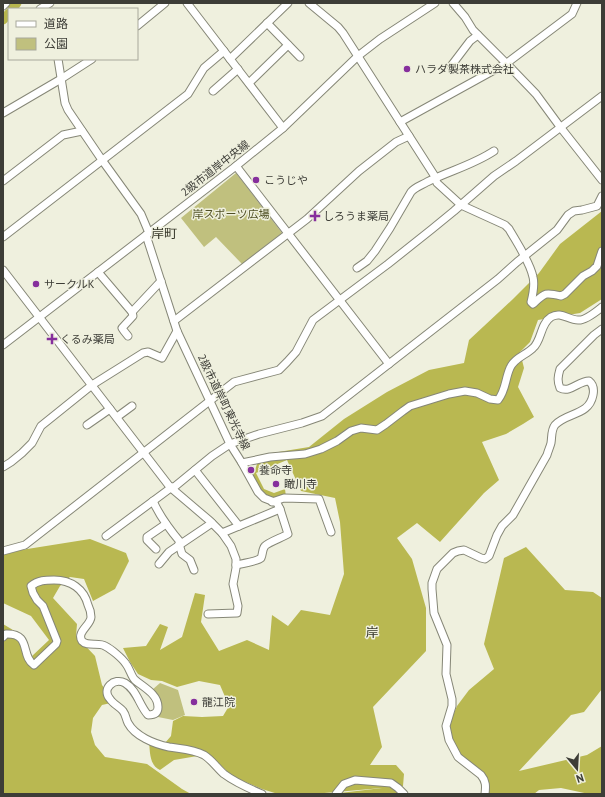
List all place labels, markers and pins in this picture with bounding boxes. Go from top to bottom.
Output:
place label: ハラダ製茶株式会社 [415,62,514,76]
marker: ハラダ製茶株式会社 [402,64,412,74]
place label: こうじや [264,173,308,187]
marker: こうじや [251,175,261,185]
place label: しろうま薬局 [323,209,389,223]
marker: しろうま薬局 [310,211,320,221]
place label: サークルK [44,277,95,291]
marker: サークルK [31,279,41,289]
place label: くるみ薬局 [60,332,115,346]
marker: くるみ薬局 [47,334,57,344]
place label: 養命寺 [259,463,292,477]
marker: 養命寺 [246,465,256,475]
place label: 瞰川寺 [284,477,317,491]
marker: 瞰川寺 [271,479,281,489]
place label: 龍江院 [202,695,235,709]
marker: 龍江院 [189,697,199,707]

